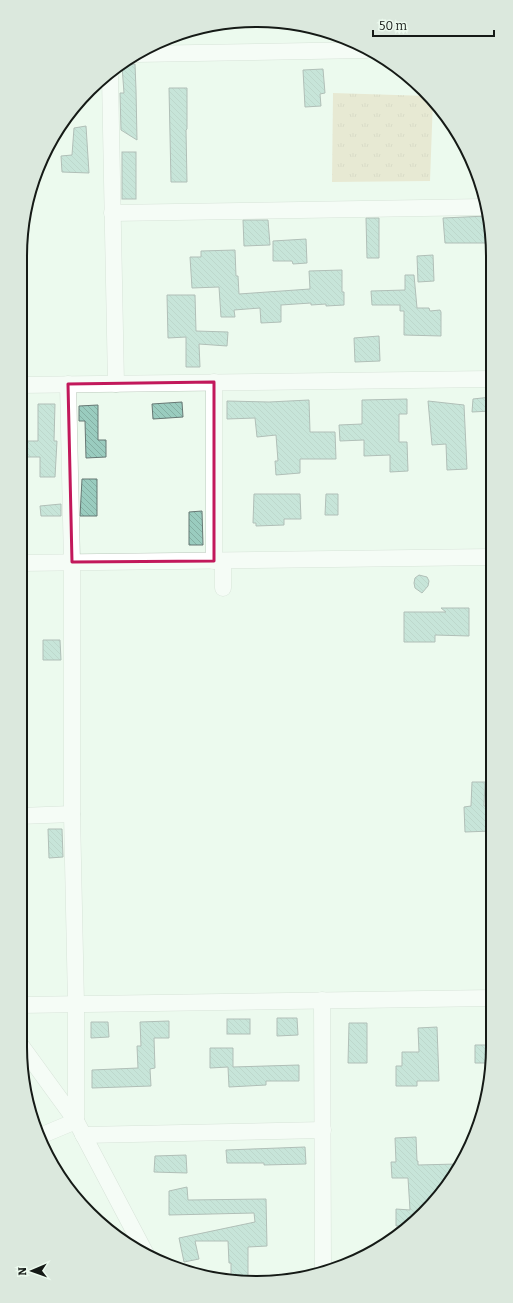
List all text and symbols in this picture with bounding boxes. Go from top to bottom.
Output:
scale bar [373,12,494,38]
text: 50 m [379,19,408,33]
north arrow [12,1251,52,1291]
text: N [16,1266,29,1276]

